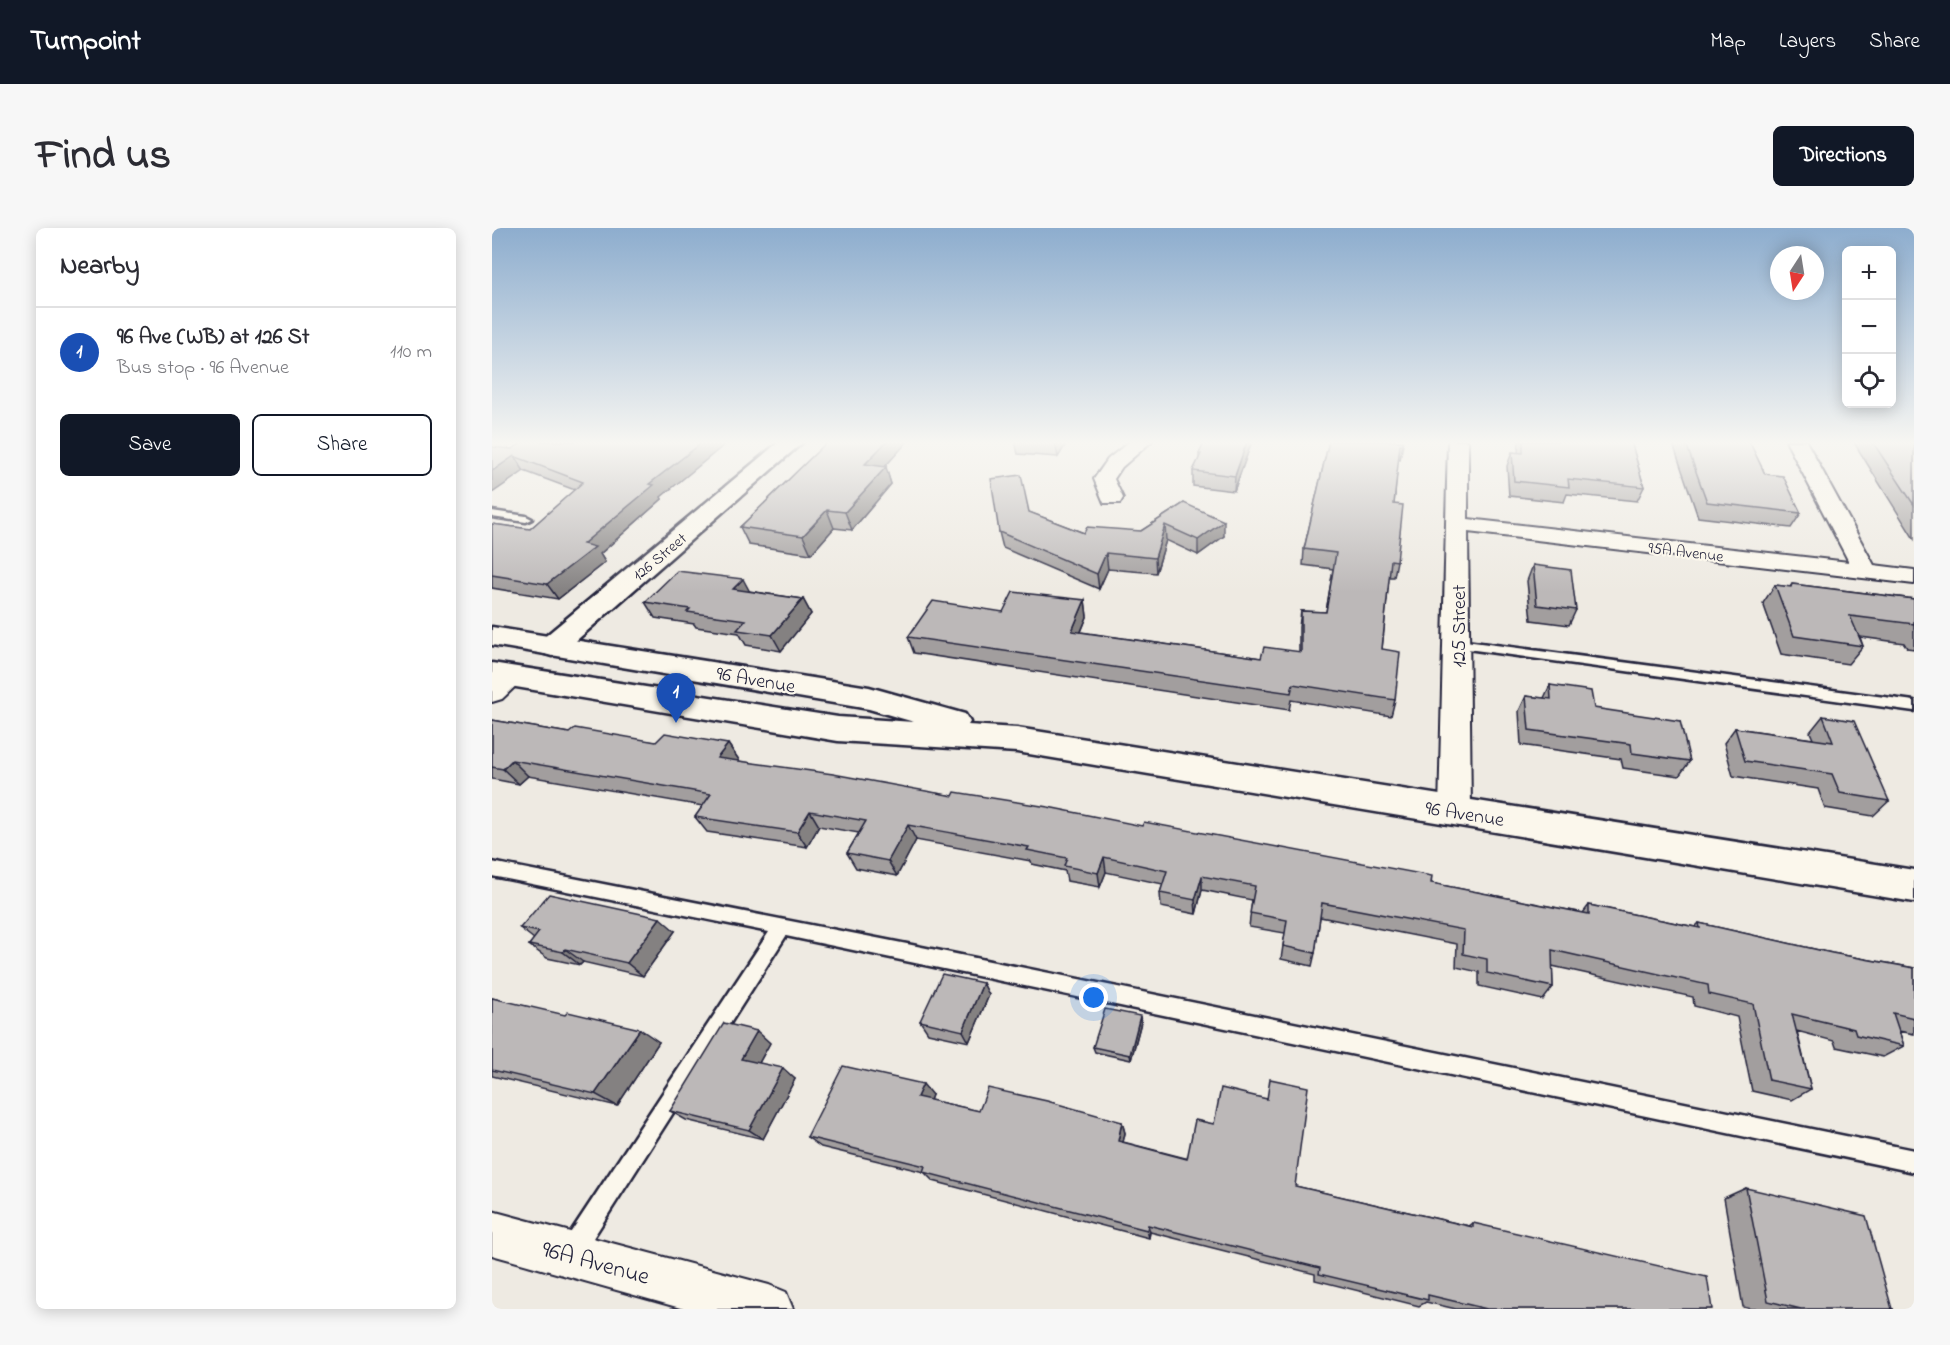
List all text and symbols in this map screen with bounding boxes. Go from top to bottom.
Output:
text: Turnpoint [30,22,141,63]
text: Map [1710,27,1746,57]
text: Layers [1779,27,1836,57]
text: Share [1869,27,1920,57]
text: Find us [36,126,171,187]
button: Directions [1773,126,1914,186]
north arrow [1770,246,1824,300]
map controls [1842,246,1896,408]
button: + [1842,246,1896,300]
text: Nearby [60,248,139,286]
button: − [1842,300,1896,354]
text: 96 Ave (WB) at 126 St [117,322,309,354]
text: 1 [76,338,83,367]
text: 110 m [390,338,432,367]
text: Bus stop · 96 Avenue [117,354,289,383]
button: locate [1842,354,1896,408]
button: Save [60,414,240,476]
button: Share [252,414,432,476]
street label: 126 Street [628,527,693,587]
street label: 95A Avenue [1647,536,1726,570]
street label: 125 Street [1446,584,1475,668]
street label: 96 Avenue [714,660,797,703]
pin: 1 [656,674,696,723]
street label: 96 Avenue [1423,795,1506,836]
your location [1079,983,1108,1012]
street label: 96A Avenue [538,1233,653,1296]

